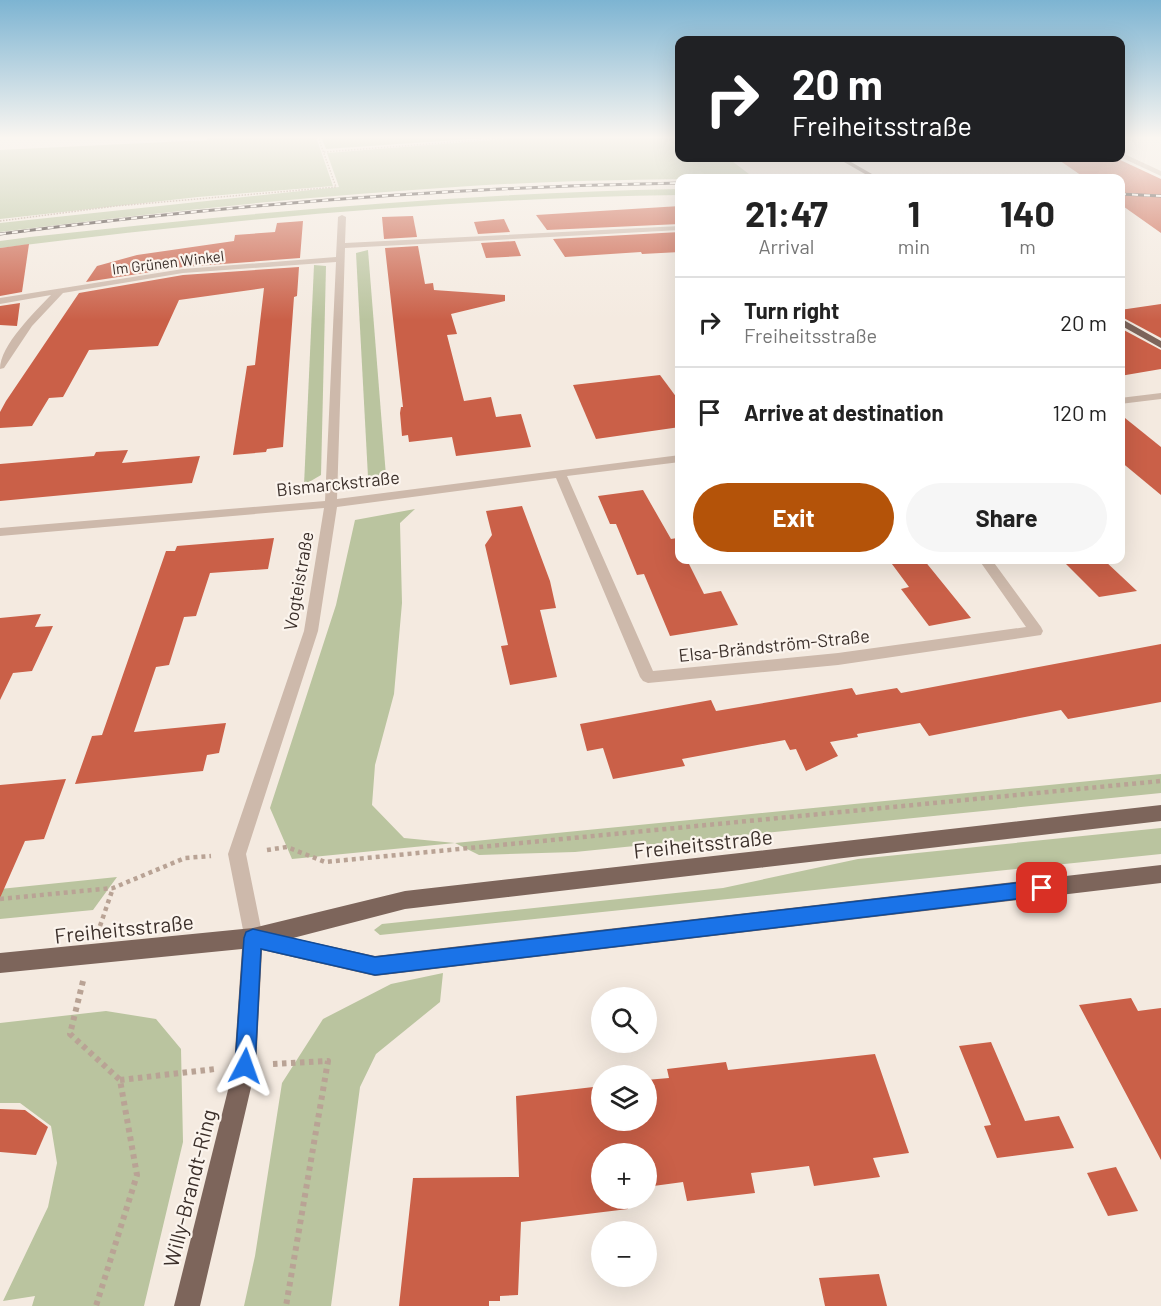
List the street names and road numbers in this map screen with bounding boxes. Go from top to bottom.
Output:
street label: Im Grünen Winkel [111,246,225,278]
street label: Bismarckstraße [275,466,401,500]
street label: Vogteistraße [278,530,318,632]
street label: Elsa-Brändström-Straße [677,624,871,666]
street label: Freiheitsstraße [632,823,774,863]
street label: Freiheitsstraße [53,908,195,948]
street label: Willy-Brandt-Ring [157,1107,221,1269]

